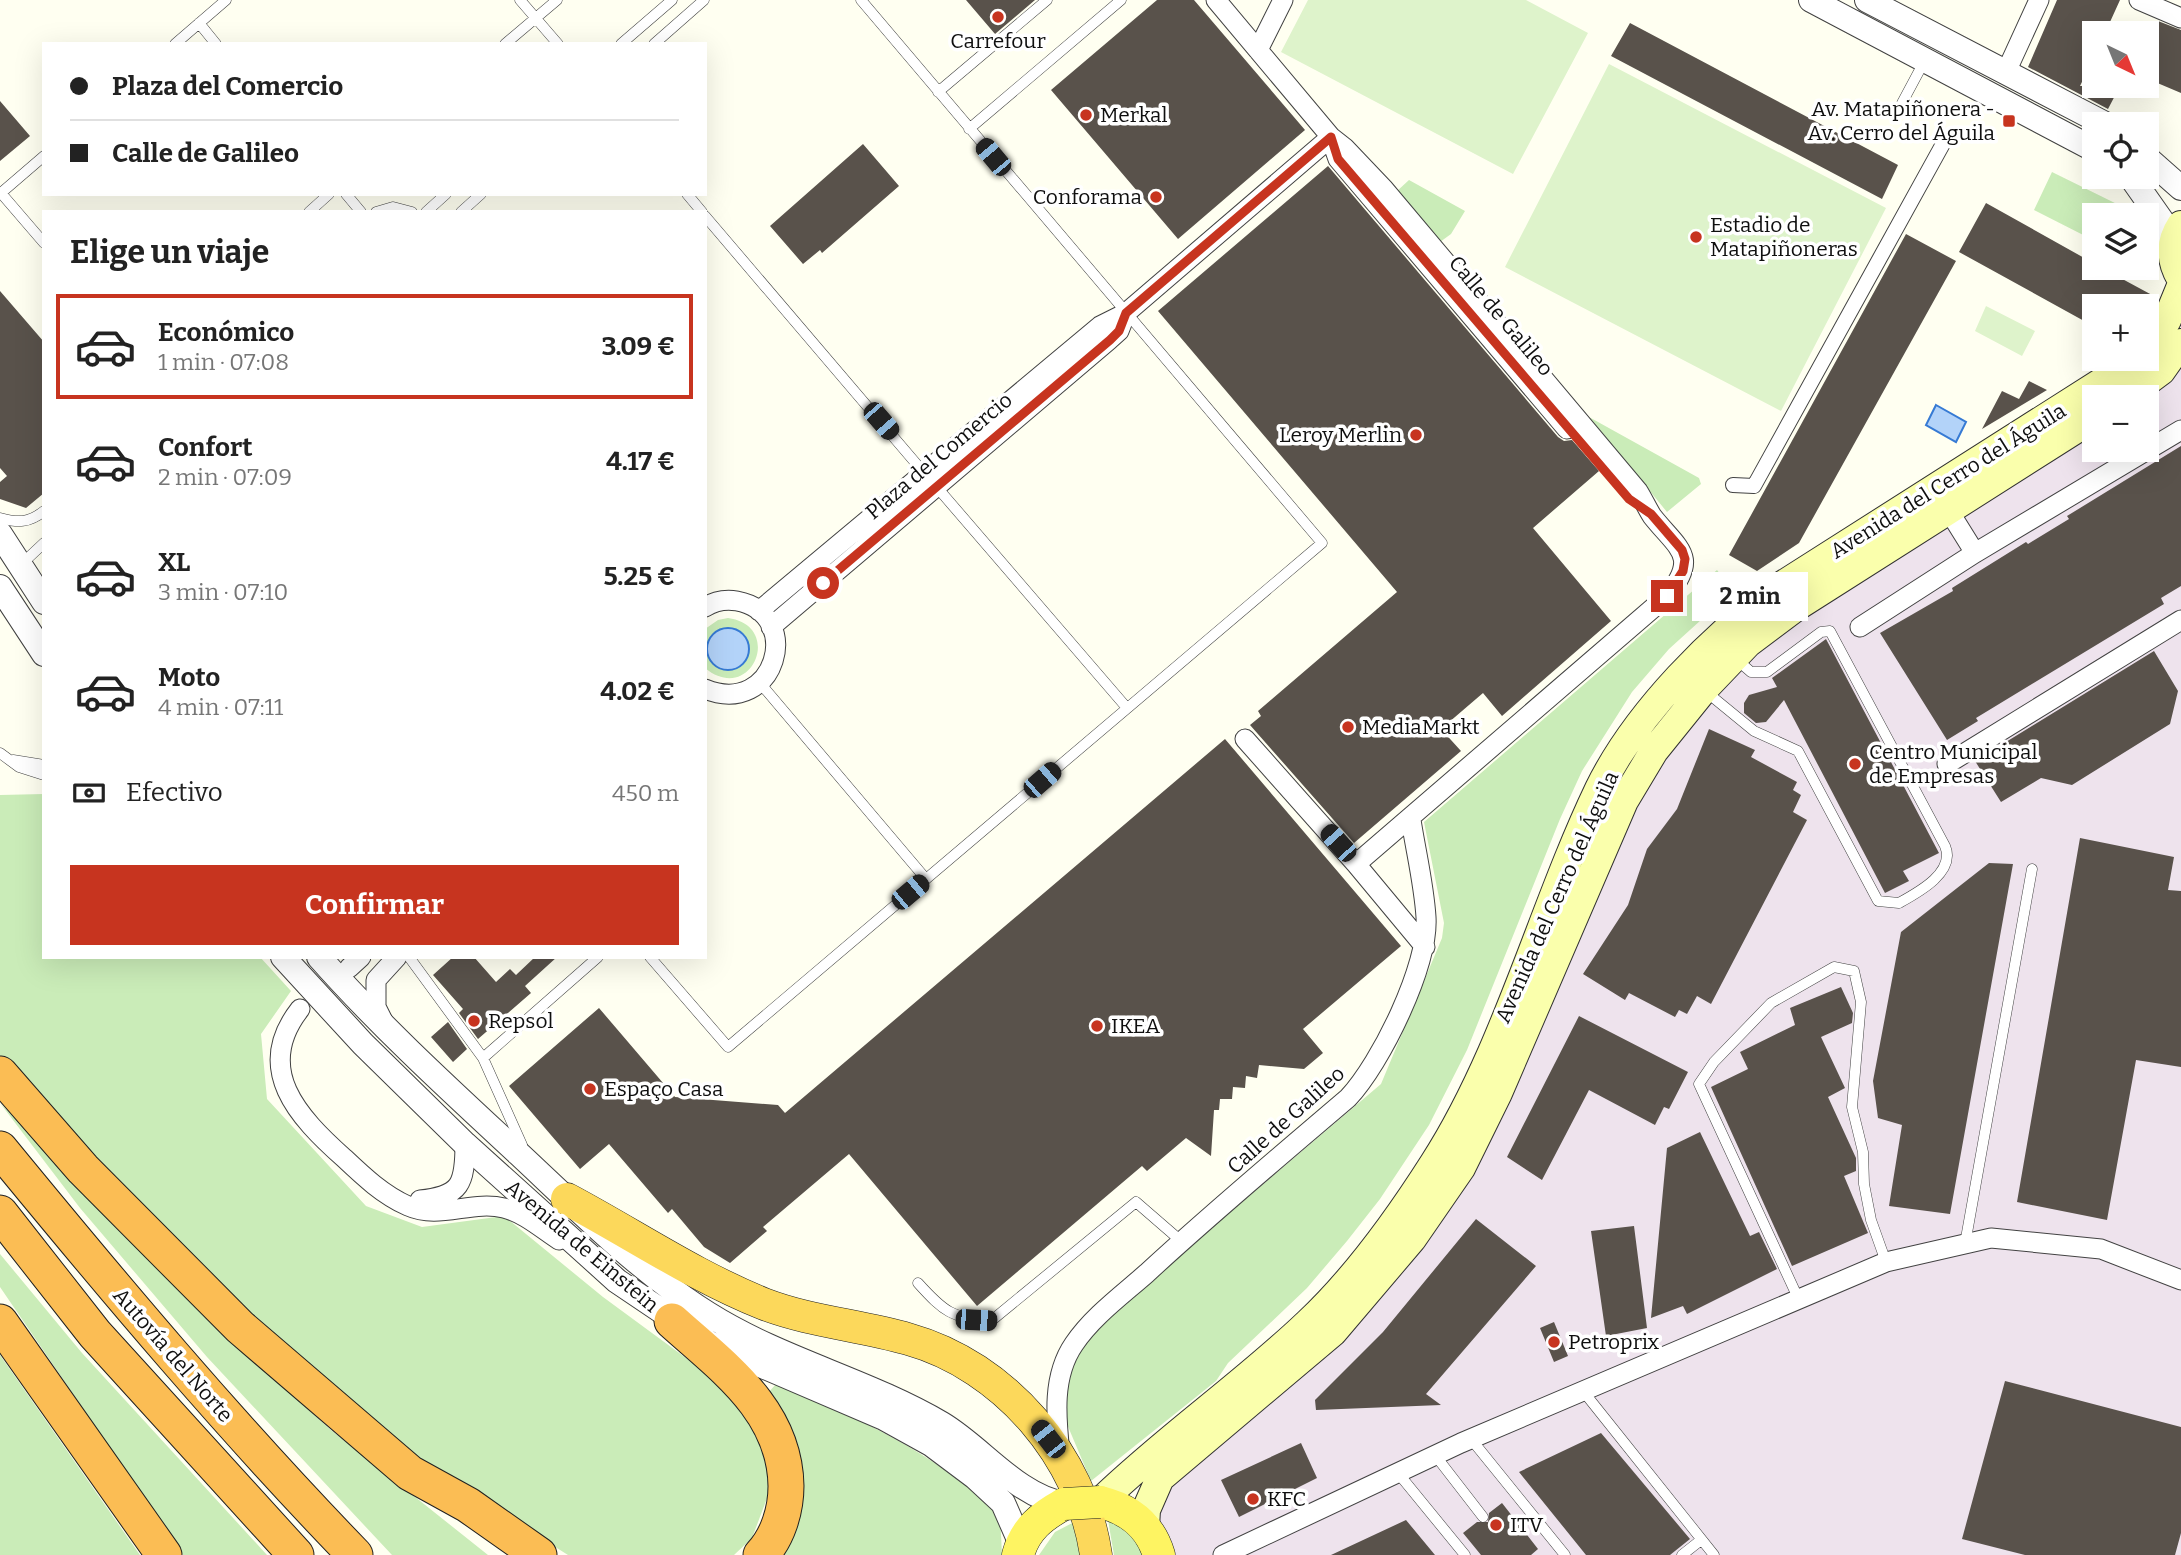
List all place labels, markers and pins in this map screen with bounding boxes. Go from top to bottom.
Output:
marker: Carrefour [990,9,1006,25]
place label: Carrefour [950,28,1046,54]
place label: Av. Matapiñonera - Av. Cerro del Águila [1808,96,1996,146]
place label: Merkal [1100,102,1168,128]
marker: Merkal [1078,107,1094,123]
marker: Av. Matapiñonera - Av. Cerro del Águila [2001,113,2017,129]
place label: Conforama [1033,184,1143,210]
marker: Conforama [1148,189,1164,205]
place label: Estadio de Matapiñoneras [1710,212,1858,262]
marker: Estadio de Matapiñoneras [1688,229,1704,245]
place label: Leroy Merlin [1279,422,1402,448]
marker: Leroy Merlin [1408,427,1424,443]
place label: MediaMarkt [1362,714,1480,740]
marker: MediaMarkt [1340,719,1356,735]
place label: Centro Municipal de Empresas [1869,739,2038,789]
marker: Centro Municipal de Empresas [1847,756,1863,772]
place label: Repsol [488,1008,554,1034]
marker: Repsol [466,1013,482,1029]
place label: IKEA [1111,1013,1160,1039]
marker: IKEA [1089,1018,1105,1034]
place label: Espaço Casa [604,1076,724,1102]
marker: Espaço Casa [582,1081,598,1097]
place label: Petroprix [1568,1329,1659,1355]
marker: Petroprix [1546,1334,1562,1350]
place label: KFC [1267,1486,1306,1512]
marker: KFC [1245,1491,1261,1507]
place label: ITV [1510,1512,1544,1538]
marker: ITV [1488,1517,1504,1533]

